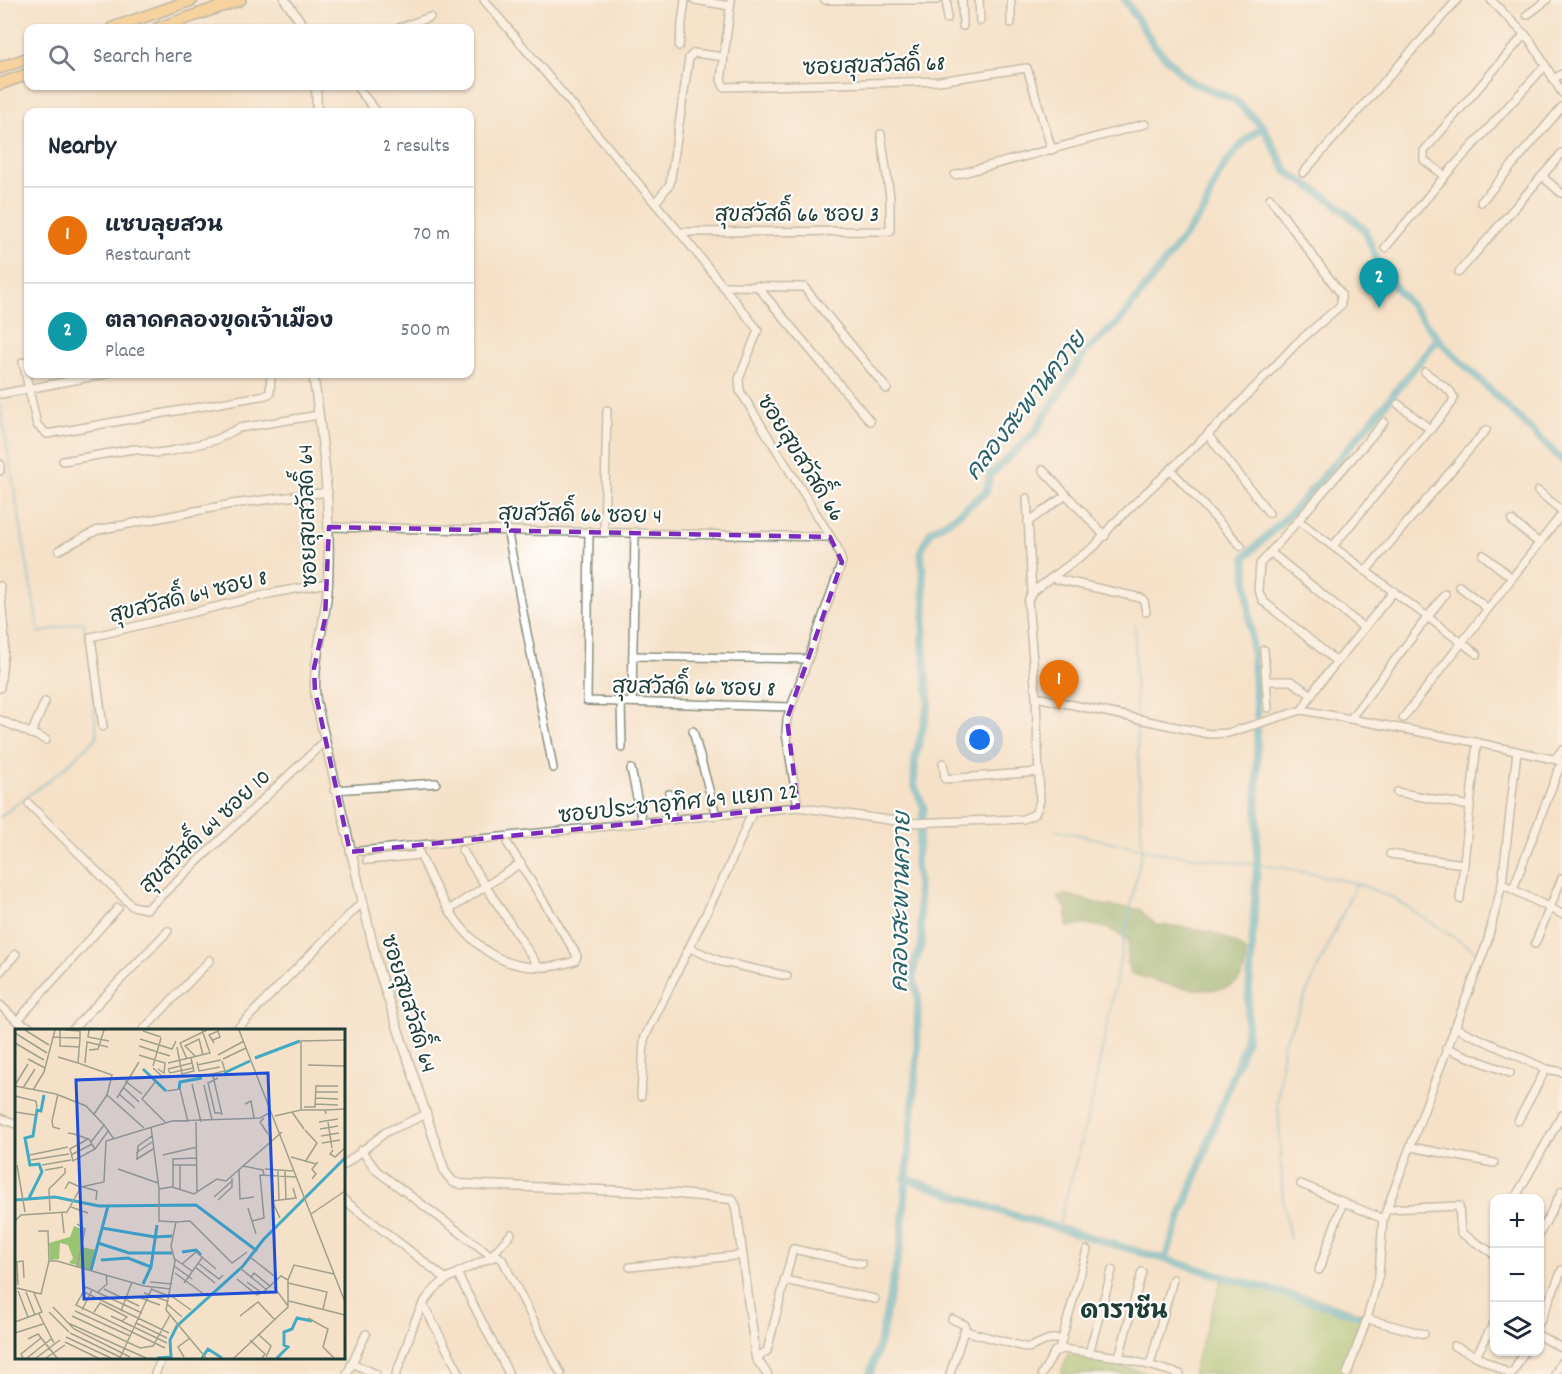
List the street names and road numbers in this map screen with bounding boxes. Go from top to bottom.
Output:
street label: ซอยสุขสวัสดิ์ 68 [802,42,946,85]
street label: สุขสวัสดิ์ 66 ซอย 3 [715,194,879,232]
street label: ซอยสุขสวัสดิ์ 66 [748,386,857,528]
street label: ซอยสุขสวัสดิ์ 64 [284,444,327,588]
street label: สุขสวัสดิ์ 66 ซอย 4 [498,492,662,533]
street label: สุขสวัสดิ์ 64 ซอย 8 [105,557,271,633]
street label: สุขสวัสดิ์ 66 ซอย 8 [612,665,776,706]
street label: สุขสวัสดิ์ 64 ซอย 10 [129,758,279,902]
street label: ซอยประชาอุทิศ 69 แยก 22 [557,776,800,833]
street label: ซอยสุขสวัสดิ์ 64 [371,929,449,1077]

